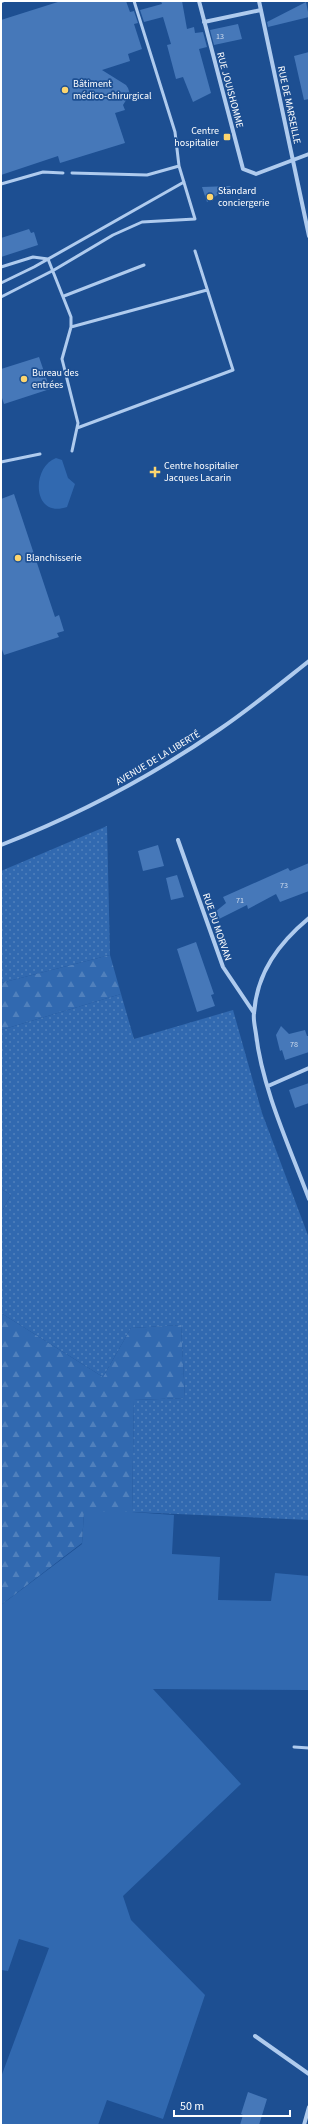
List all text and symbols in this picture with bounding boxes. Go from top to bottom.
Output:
house number: 13 [216,31,224,42]
street label: RUE JOUISHOMME [213,50,247,130]
street label: RUE DE MARSEILLE [274,65,304,145]
place label: Bâtiment médico-chirurgical [73,77,152,103]
marker: Bâtiment médico-chirurgical [60,85,70,95]
place label: Centre hospitalier [174,124,220,150]
marker: Centre hospitalier [222,132,232,142]
place label: Standard conciergerie [218,184,269,210]
marker: Standard conciergerie [205,192,215,202]
place label: Bureau des entrées [32,366,79,392]
marker: Bureau des entrées [19,374,29,384]
place label: Centre hospitalier Jacques Lacarin [164,459,239,485]
marker: Centre hospitalier Jacques Lacarin [149,466,161,478]
place label: Blanchisserie [26,551,82,565]
marker: Blanchisserie [13,553,23,563]
street label: AVENUE DE LA LIBERTÉ [113,727,203,789]
house number: 73 [280,880,288,891]
street label: RUE DU MORVAN [199,891,235,963]
house number: 71 [236,895,244,906]
house number: 78 [290,1039,298,1050]
scale bar [174,2092,290,2118]
text: 50 m [180,2098,204,2115]

